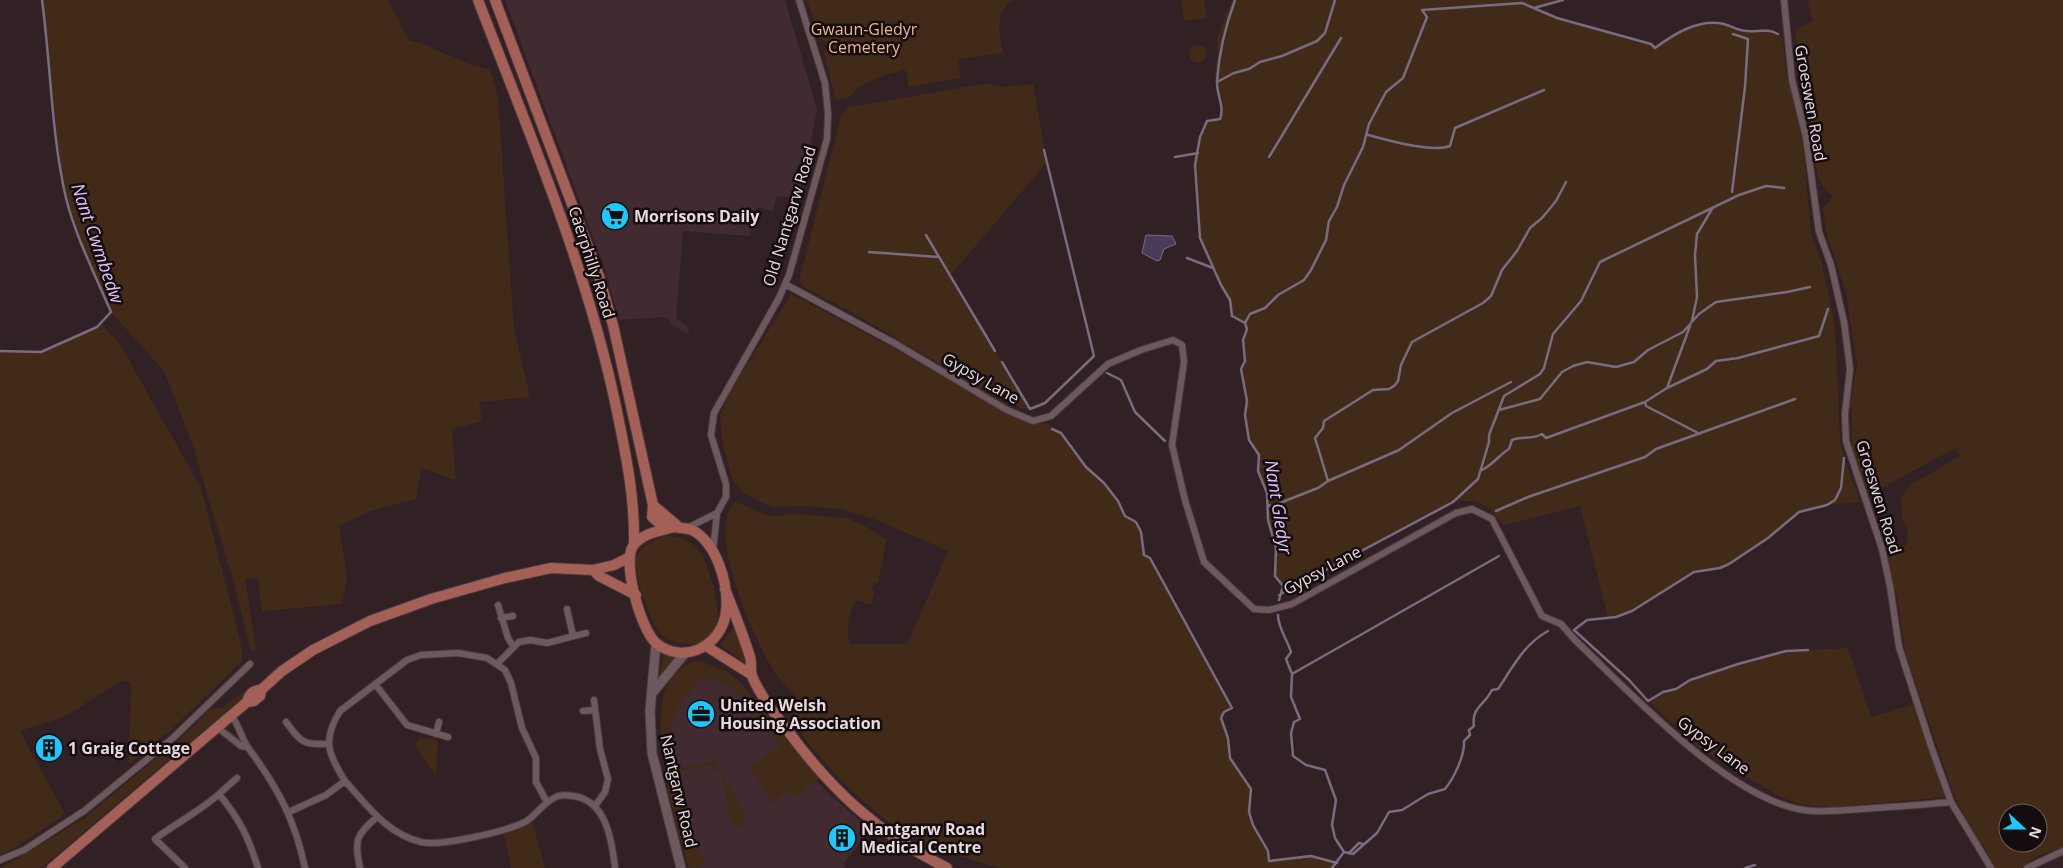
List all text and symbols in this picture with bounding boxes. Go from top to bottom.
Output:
park label: Gwaun-Gledyr Cemetery [811,18,918,58]
street label: Groeswen Road [1790,43,1832,163]
street label: Old Nantgarw Road [757,143,821,289]
water label: Nant Cwmbedw [66,180,130,307]
supermarket icon: Morrisons Daily [600,201,630,231]
street label: Caerphilly Road [564,203,620,321]
place label: Morrisons Daily [634,205,760,227]
street label: Gypsy Lane [939,347,1023,409]
street label: Groeswen Road [1851,437,1907,557]
water label: Nant Gledyr [1260,458,1298,557]
street label: Gypsy Lane [1279,540,1365,600]
place label: United Welsh Housing Association [720,694,881,734]
office icon: United Welsh Housing Association [686,699,716,729]
street label: Gypsy Lane [1673,711,1755,779]
street label: Nantgarw Road [655,732,703,850]
building icon: 1 Graig Cottage [34,733,64,763]
place label: 1 Graig Cottage [68,737,190,759]
north arrow [1998,803,2048,853]
place label: Nantgarw Road Medical Centre [861,818,985,858]
building icon: Nantgarw Road Medical Centre [827,823,857,853]
text: N [2025,824,2047,842]

